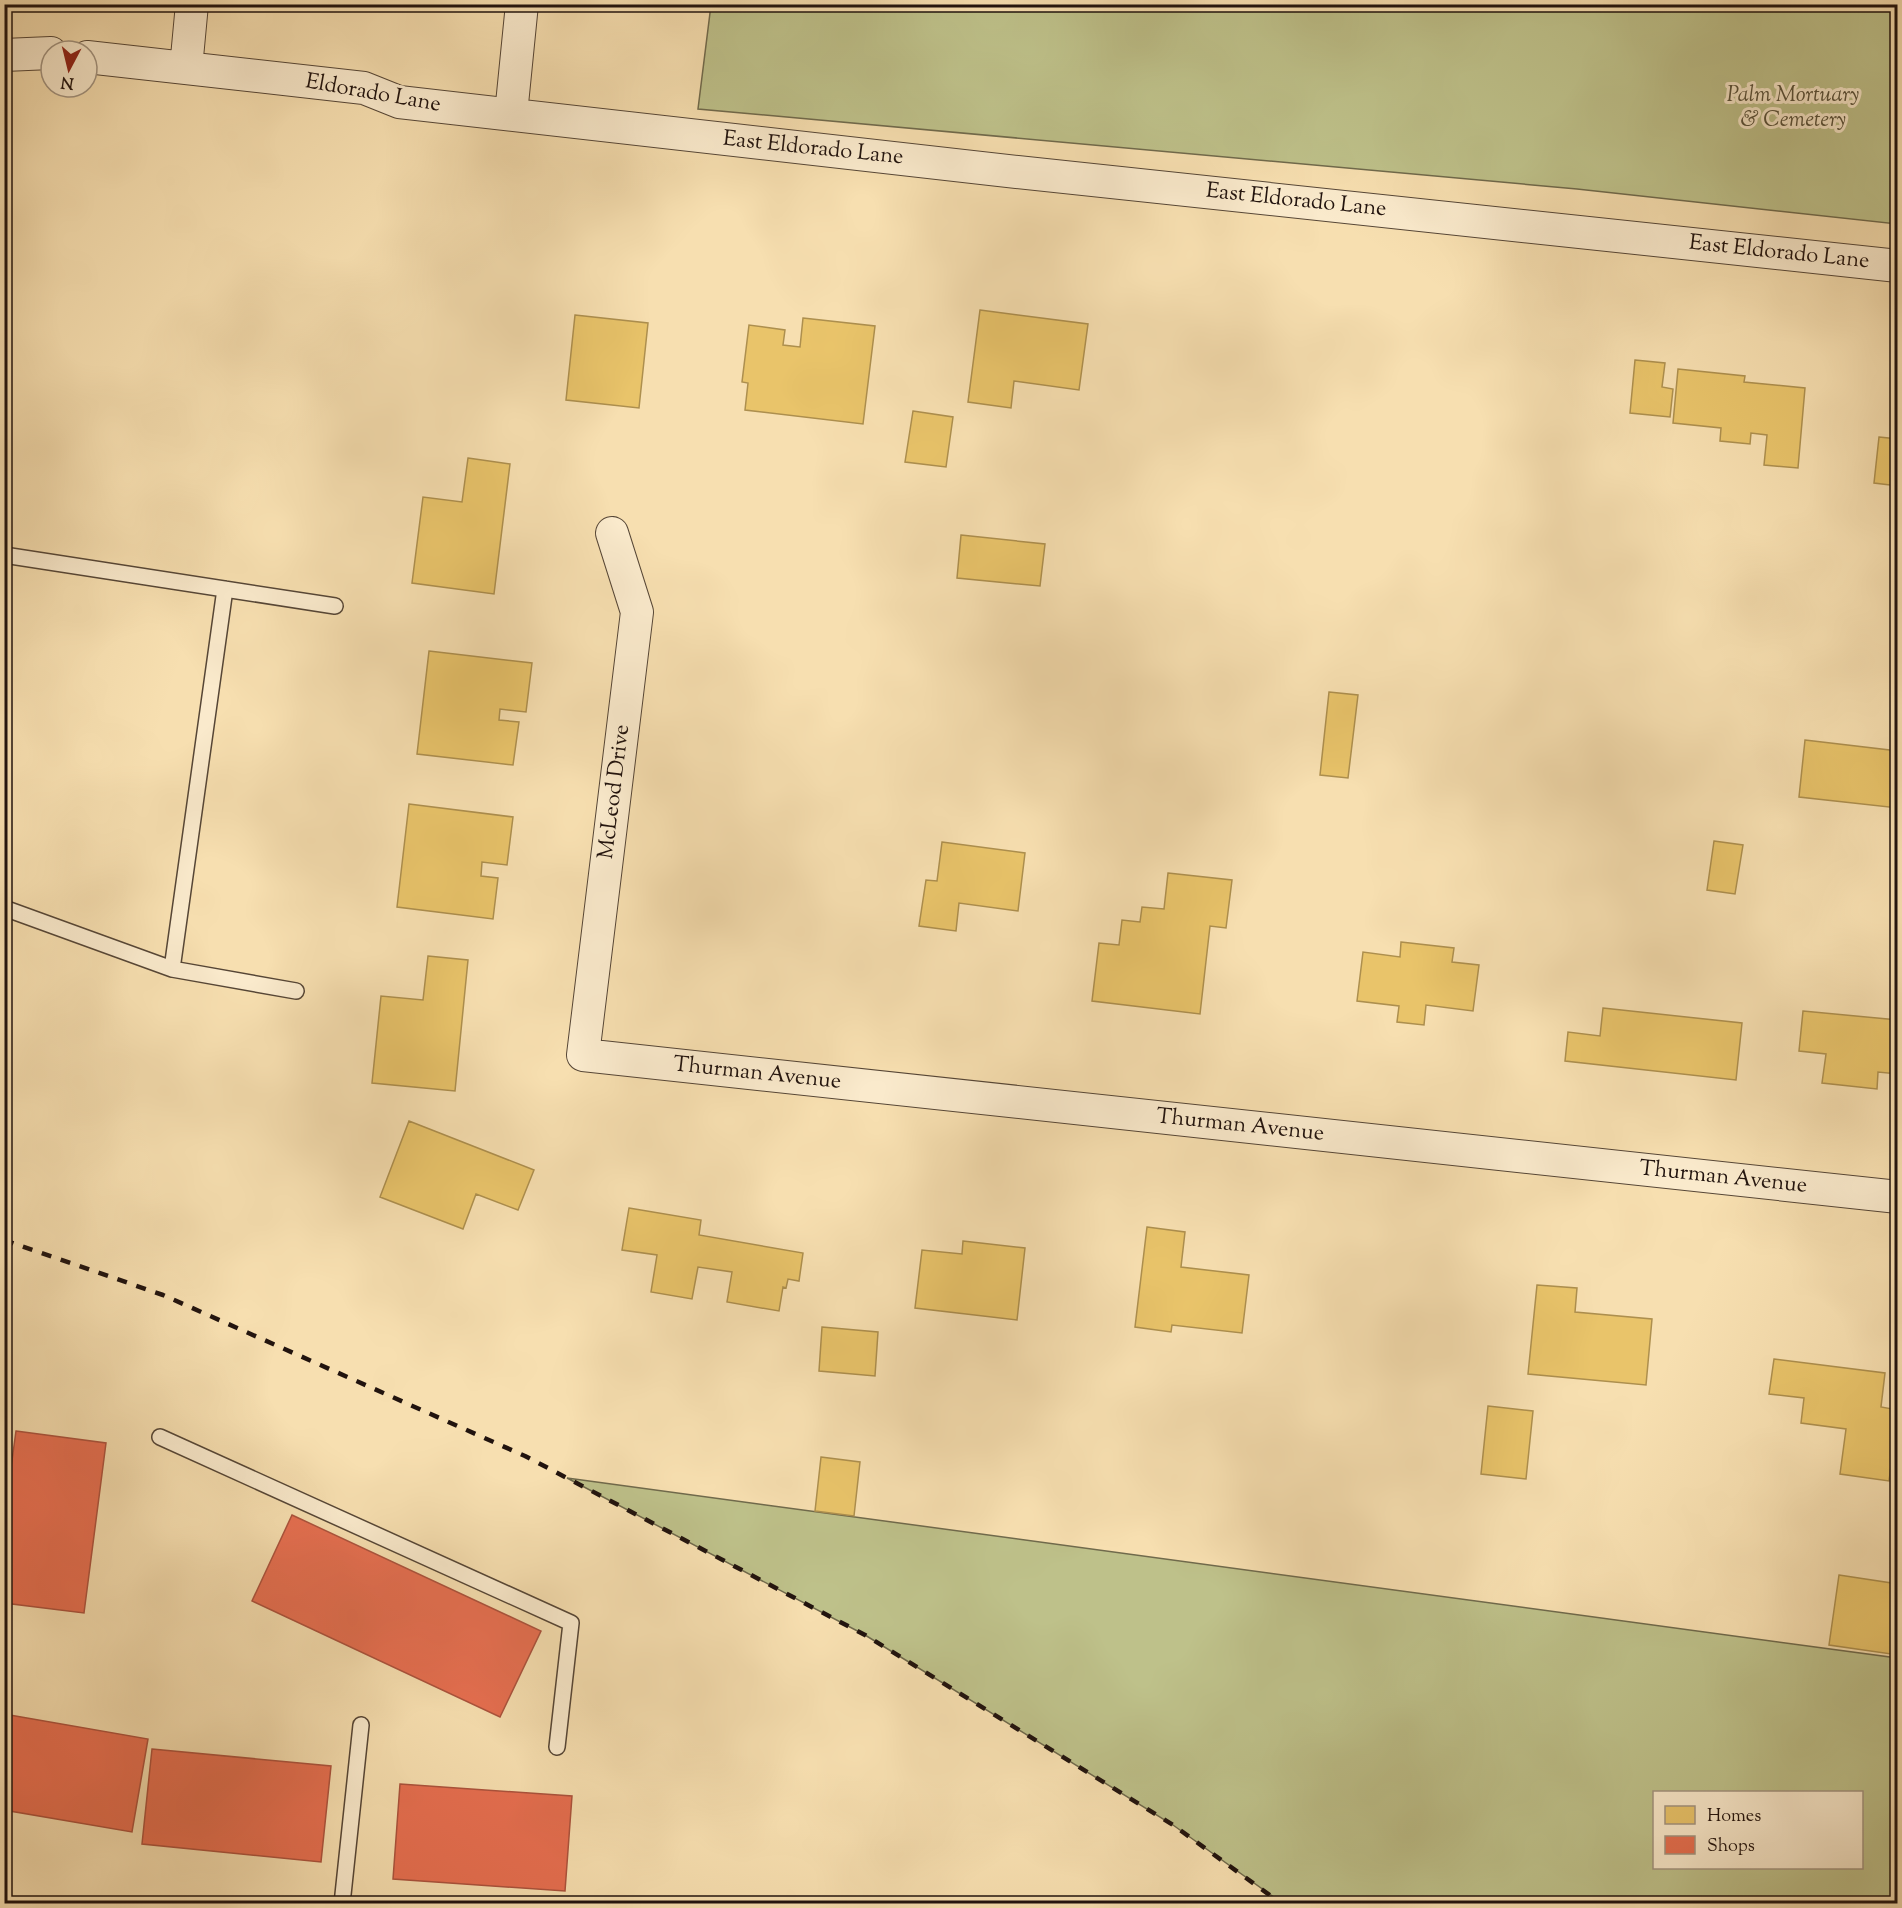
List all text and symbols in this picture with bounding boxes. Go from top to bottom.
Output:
north arrow [39,39,99,99]
street label: Eldorado Lane [303,66,443,122]
text: N [60,69,75,94]
park label: Palm Mortuary & Cemetery [1727,80,1859,137]
street label: East Eldorado Lane [721,124,905,174]
street label: East Eldorado Lane [1204,176,1388,226]
street label: East Eldorado Lane [1687,228,1871,278]
street label: McLeod Drive [591,723,639,861]
street label: Thurman Avenue [671,1049,843,1099]
street label: Thurman Avenue [1154,1101,1326,1151]
street label: Thurman Avenue [1637,1153,1809,1203]
legend [1653,1791,1863,1869]
text: Homes [1707,1804,1761,1830]
text: Shops [1707,1834,1755,1860]

